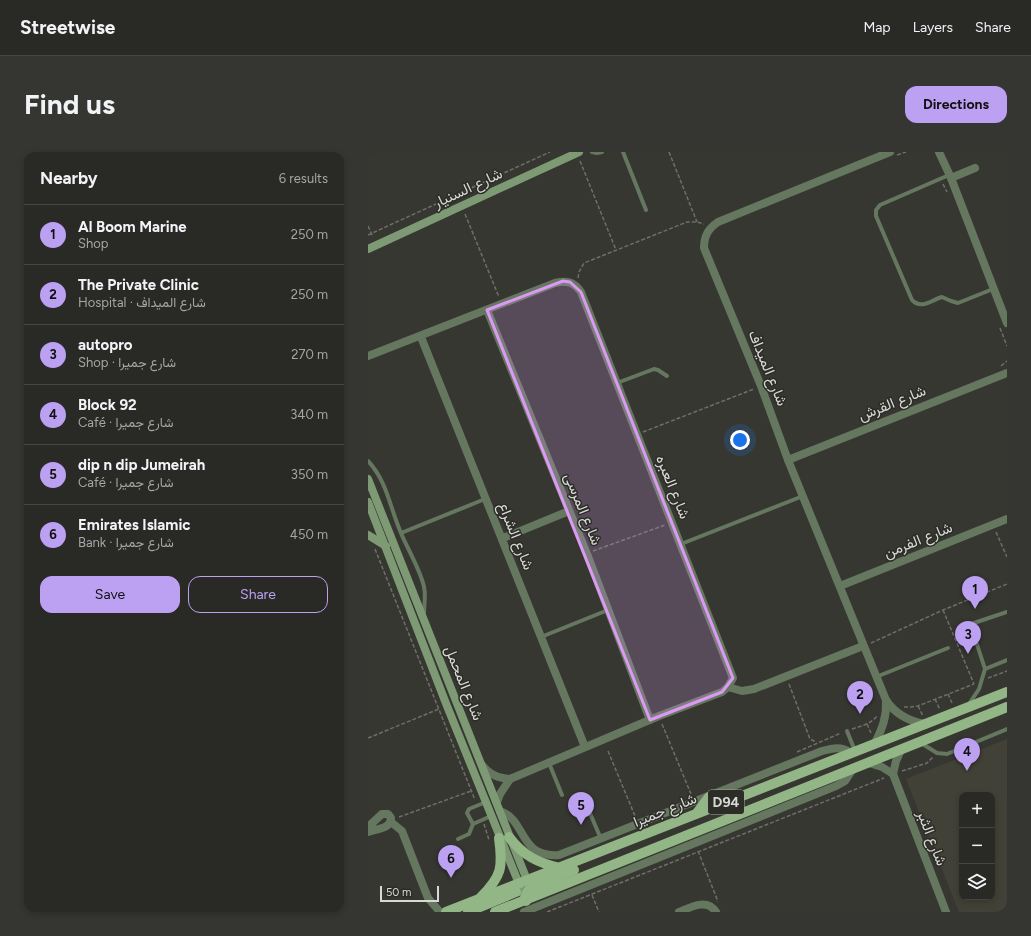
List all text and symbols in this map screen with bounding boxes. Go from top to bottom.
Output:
text: Streetwise [20,16,115,39]
text: Map [863,19,891,36]
text: Layers [913,19,953,36]
text: Share [975,19,1011,36]
button: Directions [905,86,1007,123]
text: Find us [24,87,115,121]
street label: شارع السنيار [430,164,506,214]
text: Nearby [40,168,98,188]
text: 6 results [279,171,328,186]
text: Al Boom Marine [78,218,187,236]
text: 1 [50,227,56,242]
text: 250 m [291,227,328,242]
text: Shop [78,236,108,251]
text: The Private Clinic [78,276,199,294]
text: 2 [49,287,57,302]
text: 250 m [291,287,328,302]
text: Hospital · شارع الميداف [78,295,206,310]
street label: شارع الميداف [743,327,791,409]
text: autopro [78,336,133,354]
text: 3 [49,347,57,362]
text: 270 m [291,347,328,362]
text: Shop · شارع جميرا [78,355,176,370]
street label: شارع القرش [855,381,929,427]
text: Block 92 [78,396,137,414]
text: 4 [49,407,57,422]
text: 340 m [290,407,328,422]
text: Café · شارع جميرا [78,415,173,430]
your location [730,430,750,450]
street label: شارع العبره [650,453,694,522]
text: dip n dip Jumeirah [78,456,205,474]
text: 5 [49,467,57,482]
text: 350 m [291,467,328,482]
street label: شارع المرسى [558,470,606,549]
text: Café · شارع جميرا [78,475,173,490]
street label: شارع الشراع [492,500,538,573]
text: Emirates Islamic [78,516,191,534]
street label: شارع الفرمن [881,518,956,564]
text: 6 [49,527,57,542]
text: 450 m [290,527,328,542]
text: Bank · شارع جميرا [78,535,174,550]
button: Save [40,576,180,613]
button: Share [188,576,328,613]
pin: 1 [962,576,988,609]
pin: 3 [955,621,981,654]
street label: شارع المحمل [439,643,487,724]
pin: 2 [847,681,873,714]
pin: 4 [954,738,980,771]
street label: شارع جميرا [631,789,700,833]
road number: D94 [708,790,744,814]
pin: 5 [568,792,594,825]
map controls [959,792,995,900]
button: + [959,792,995,828]
street label: شارع الثبر [911,807,951,869]
button: − [959,828,995,864]
pin: 6 [438,845,464,878]
button: layers [959,864,995,900]
scale bar [380,884,439,903]
text: 50 m [386,886,411,899]

